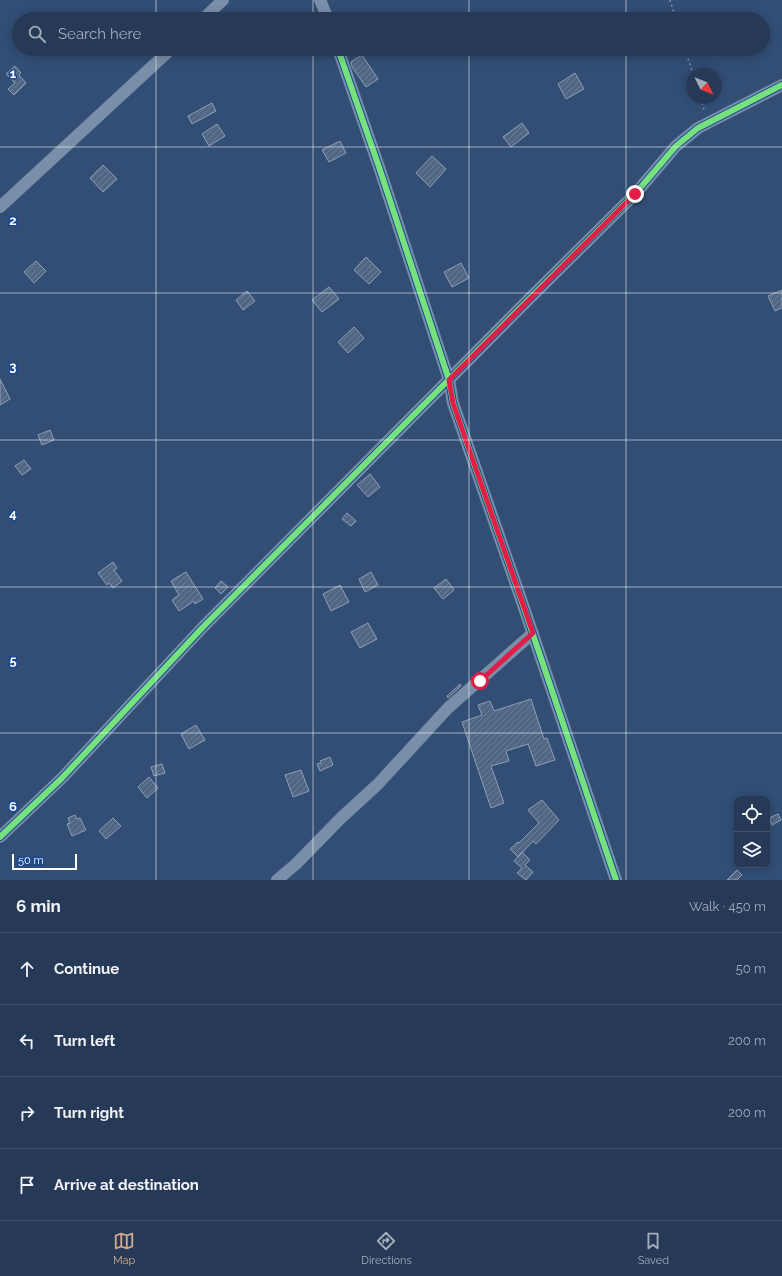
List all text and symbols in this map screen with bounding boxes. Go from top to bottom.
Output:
search box [12,12,770,56]
icon: search [26,23,48,45]
text: Search here [58,25,141,43]
text: 1 [10,66,17,81]
north arrow [686,68,722,104]
route end [626,185,644,203]
text: 2 [9,213,17,228]
text: 3 [9,359,17,374]
text: 4 [9,506,17,521]
text: 5 [9,653,17,668]
route start [471,672,489,690]
map controls [734,796,770,868]
button: locate [734,796,770,832]
text: 6 [9,799,17,814]
button: layers [734,832,770,868]
scale bar [12,852,77,871]
text: 50 m [18,854,44,867]
text: 6 min [16,896,61,916]
text: Walk · 450 m [689,899,766,914]
icon: ahead [16,958,38,980]
text: Continue [54,960,119,978]
text: 50 m [736,961,766,976]
icon: left [16,1030,38,1052]
text: Turn left [54,1032,115,1050]
text: 200 m [728,1033,766,1048]
icon: right [16,1102,38,1124]
text: Turn right [54,1104,124,1122]
text: 200 m [728,1105,766,1120]
icon: arrive [16,1174,38,1196]
text: Arrive at destination [54,1176,199,1194]
tab: Map [113,1230,135,1267]
tab: Directions [361,1230,412,1267]
tab: Saved [638,1230,669,1267]

